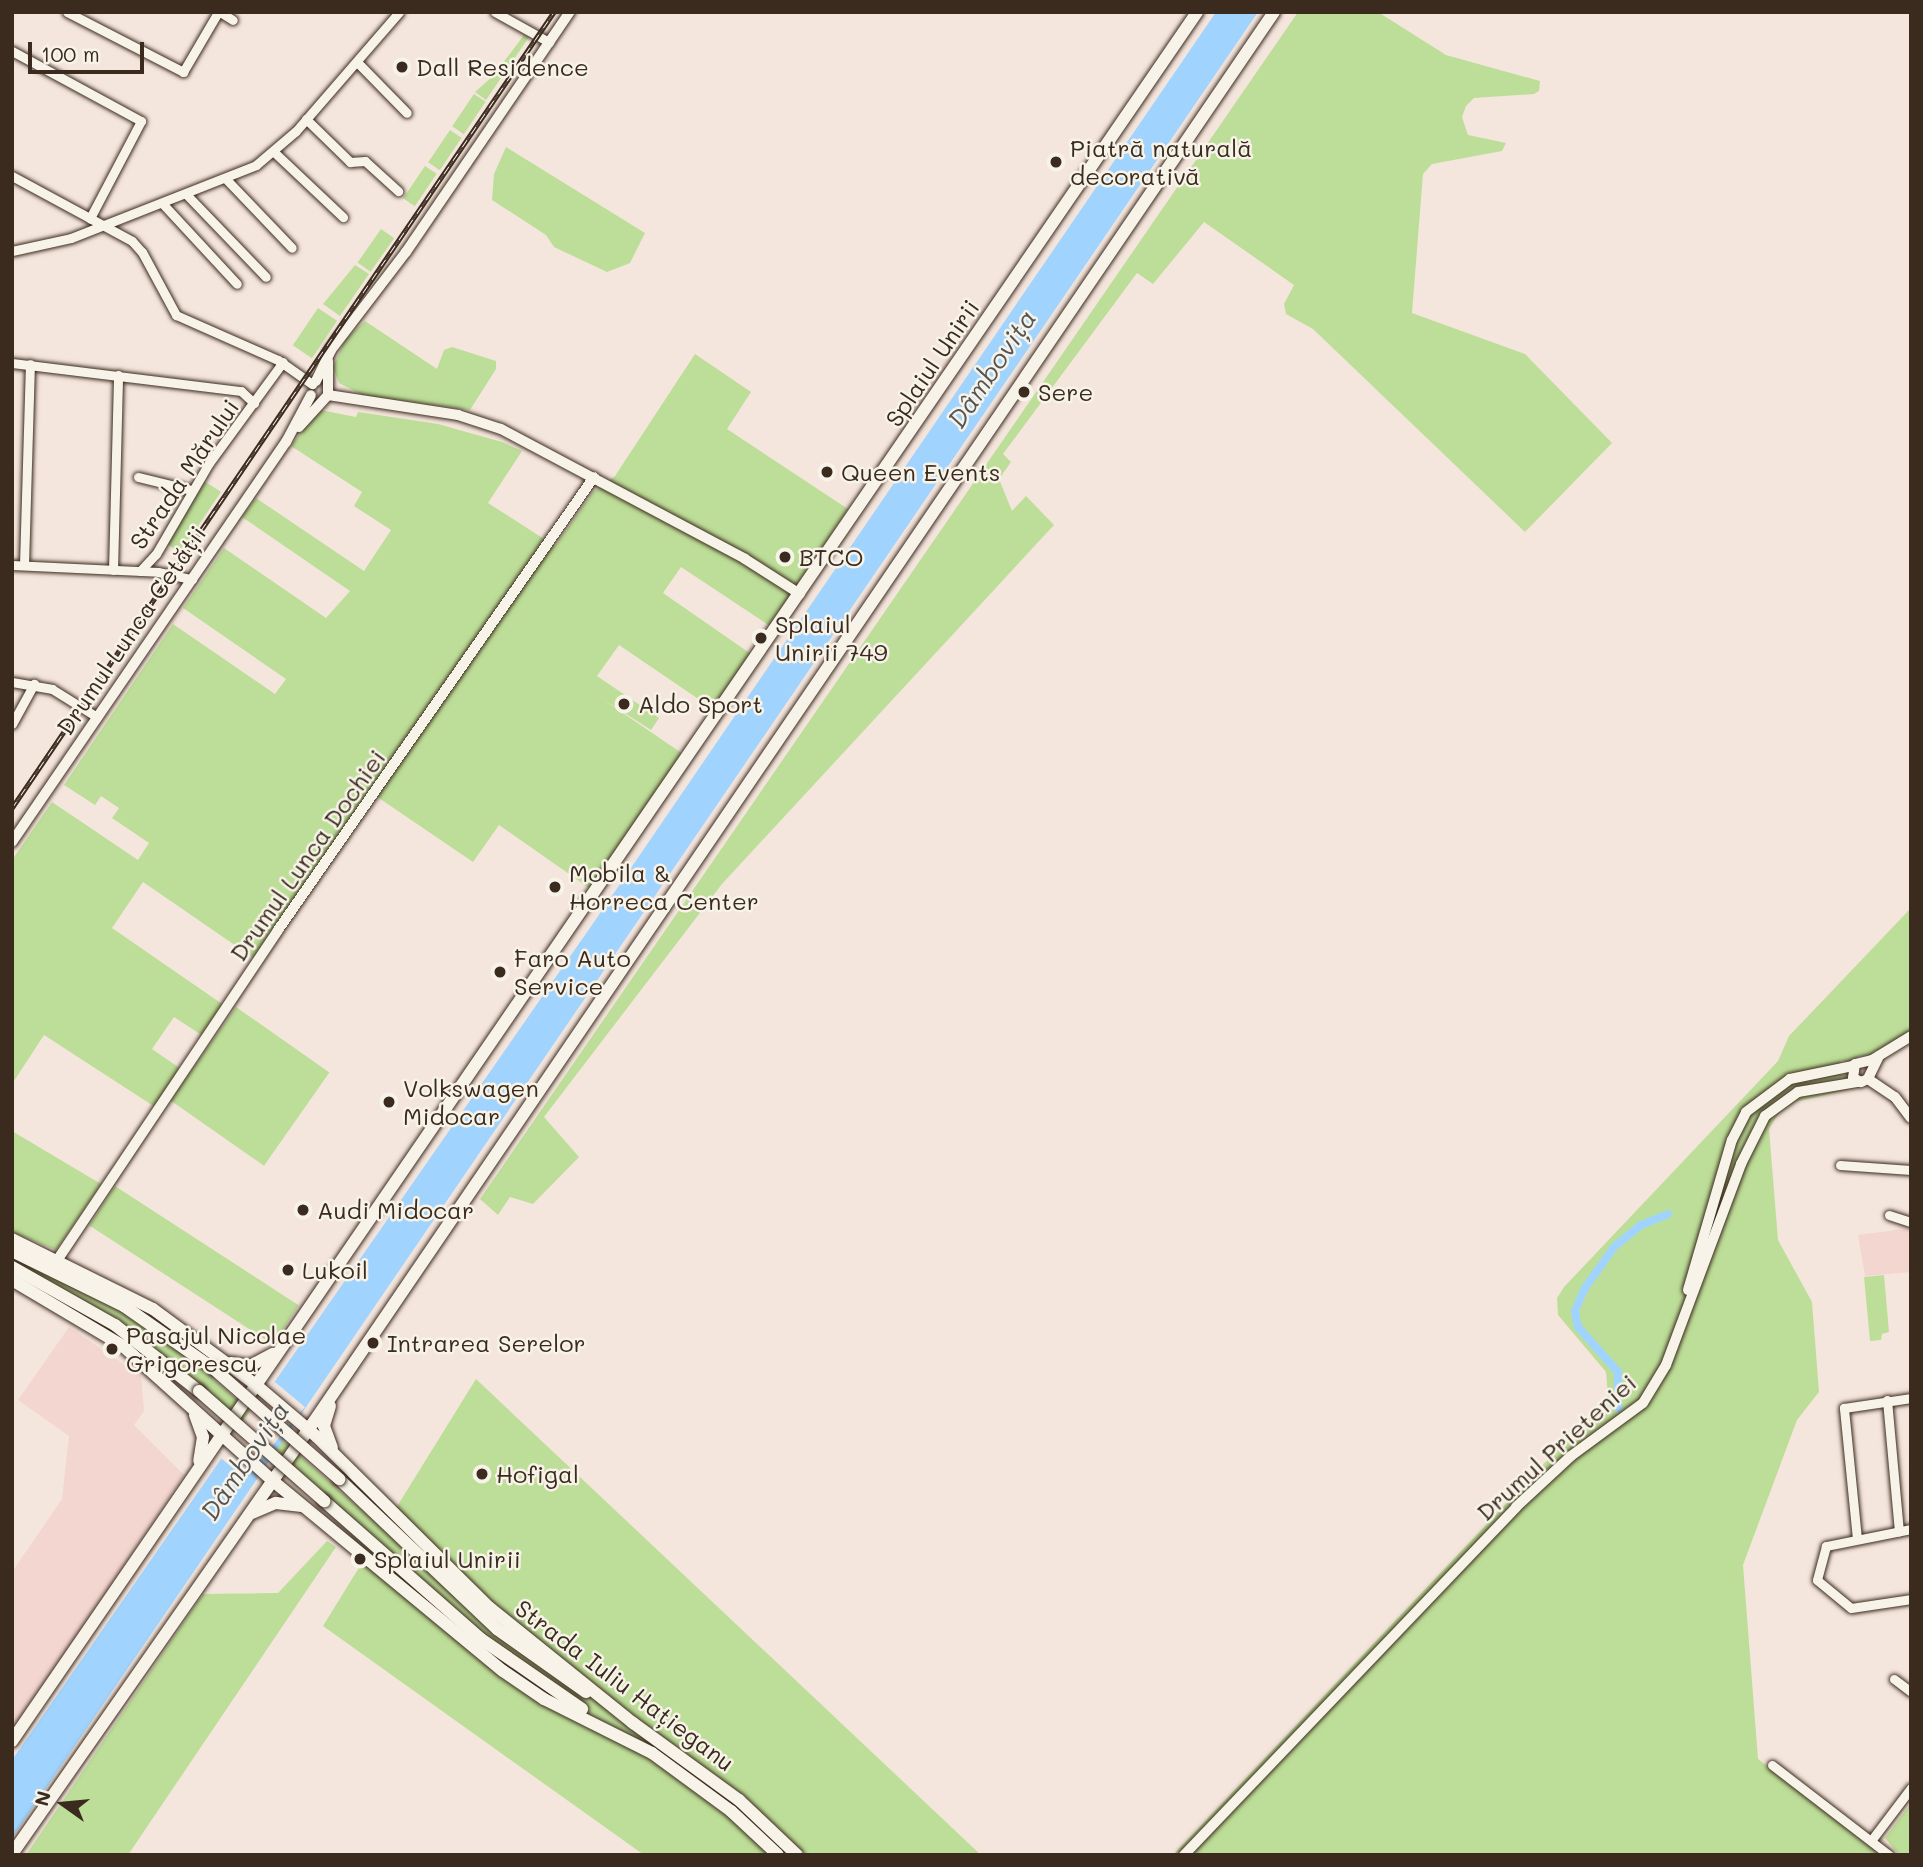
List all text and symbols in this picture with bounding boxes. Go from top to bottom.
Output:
scale bar [32,28,147,72]
text: 100 m [41,40,100,67]
place label: Dall Residence [416,53,589,81]
marker: Dall Residence [394,59,410,75]
place label: Piatră naturală decorativă [1070,134,1252,190]
marker: Piatră naturală decorativă [1048,154,1064,170]
street label: Splaiul Unirii [879,294,985,432]
water label: Dâmbovița [941,304,1043,434]
place label: Sere [1038,378,1093,406]
marker: Sere [1016,384,1032,400]
street label: Strada Mărului [123,394,245,554]
place label: Queen Events [841,458,1000,486]
marker: Queen Events [819,464,835,480]
street label: Drumul Lunca Cetății [50,520,212,740]
place label: BTCO [799,543,863,571]
marker: BTCO [777,549,793,565]
place label: Splaiul Unirii 749 [775,610,888,666]
marker: Splaiul Unirii 749 [753,630,769,646]
place label: Aldo Sport [638,690,763,718]
marker: Aldo Sport [616,696,632,712]
street label: Drumul Lunca Dochiei [223,744,391,966]
place label: Mobila & Horreca Center [569,859,759,915]
marker: Mobila & Horreca Center [547,879,563,895]
place label: Faro Auto Service [514,944,631,1000]
marker: Faro Auto Service [492,964,508,980]
place label: Volkswagen Midocar [403,1074,539,1130]
marker: Volkswagen Midocar [381,1094,397,1110]
place label: Audi Midocar [317,1196,474,1224]
marker: Audi Midocar [295,1202,311,1218]
place label: Lukoil [302,1256,368,1284]
marker: Lukoil [280,1262,296,1278]
place label: Pasajul Nicolae Grigorescu [126,1321,306,1377]
place label: Intrarea Serelor [387,1329,585,1357]
marker: Intrarea Serelor [365,1335,381,1351]
marker: Pasajul Nicolae Grigorescu [104,1341,120,1357]
street label: Drumul Prieteniei [1470,1368,1642,1526]
water label: Dâmbovița [194,1396,296,1526]
place label: Hofigal [496,1460,579,1488]
marker: Hofigal [474,1466,490,1482]
place label: Splaiul Unirii [374,1545,521,1573]
marker: Splaiul Unirii [352,1551,368,1567]
street label: Strada Iuliu Hațieganu [510,1593,740,1777]
north arrow [28,1769,98,1839]
text: N [28,1788,56,1809]

